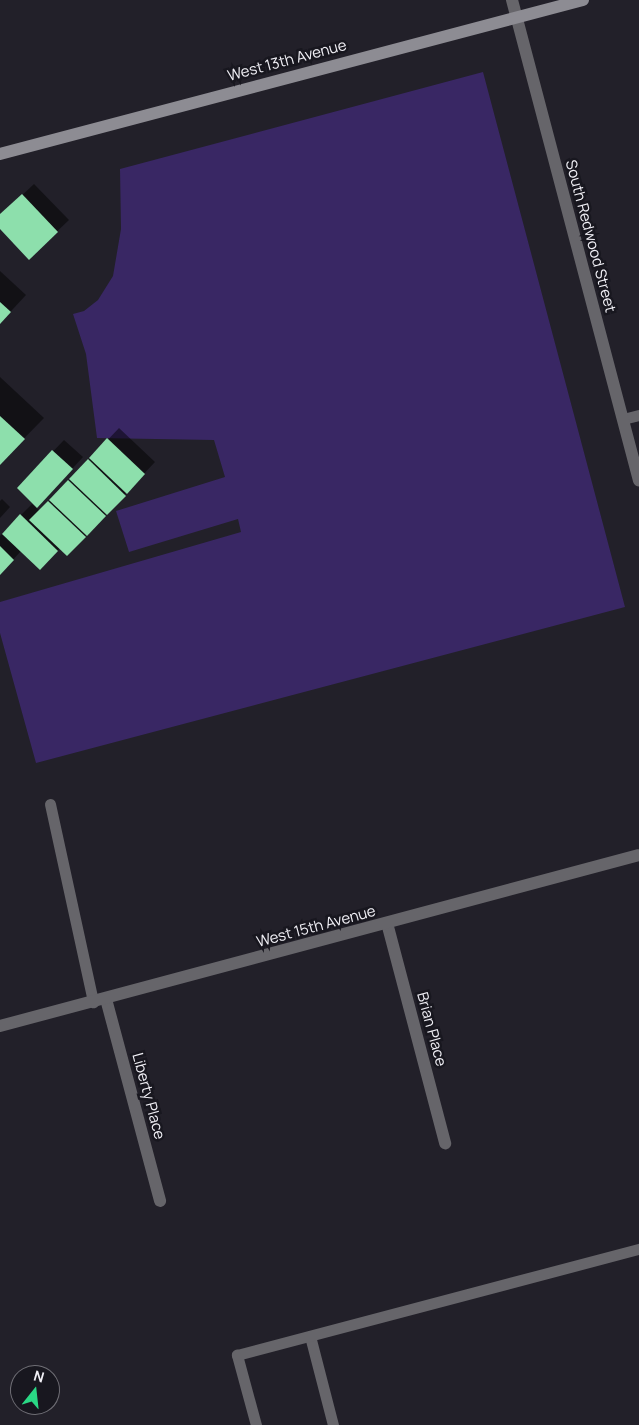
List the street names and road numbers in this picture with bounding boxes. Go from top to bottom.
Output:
street label: West 13th Avenue [226,35,348,85]
street label: South Redwood Street [562,158,620,314]
street label: West 15th Avenue [254,901,378,951]
street label: Brian Place [413,990,451,1068]
street label: Liberty Place [129,1051,169,1141]

